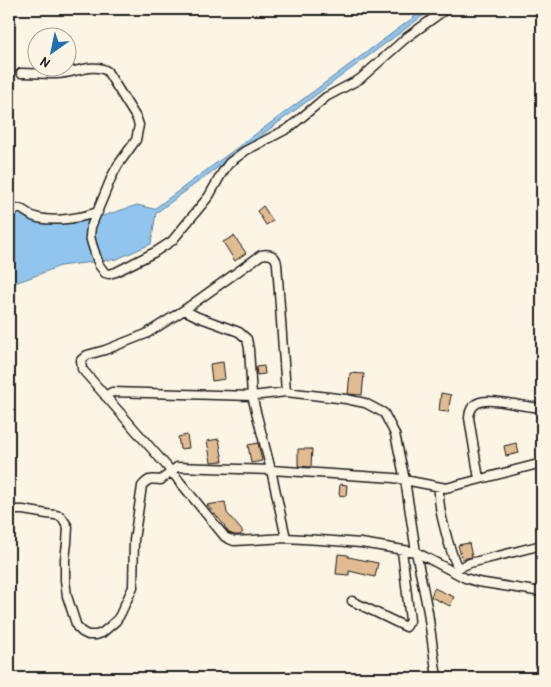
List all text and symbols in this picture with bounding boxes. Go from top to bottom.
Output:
north arrow [28,28,78,78]
text: N [36,53,53,73]

